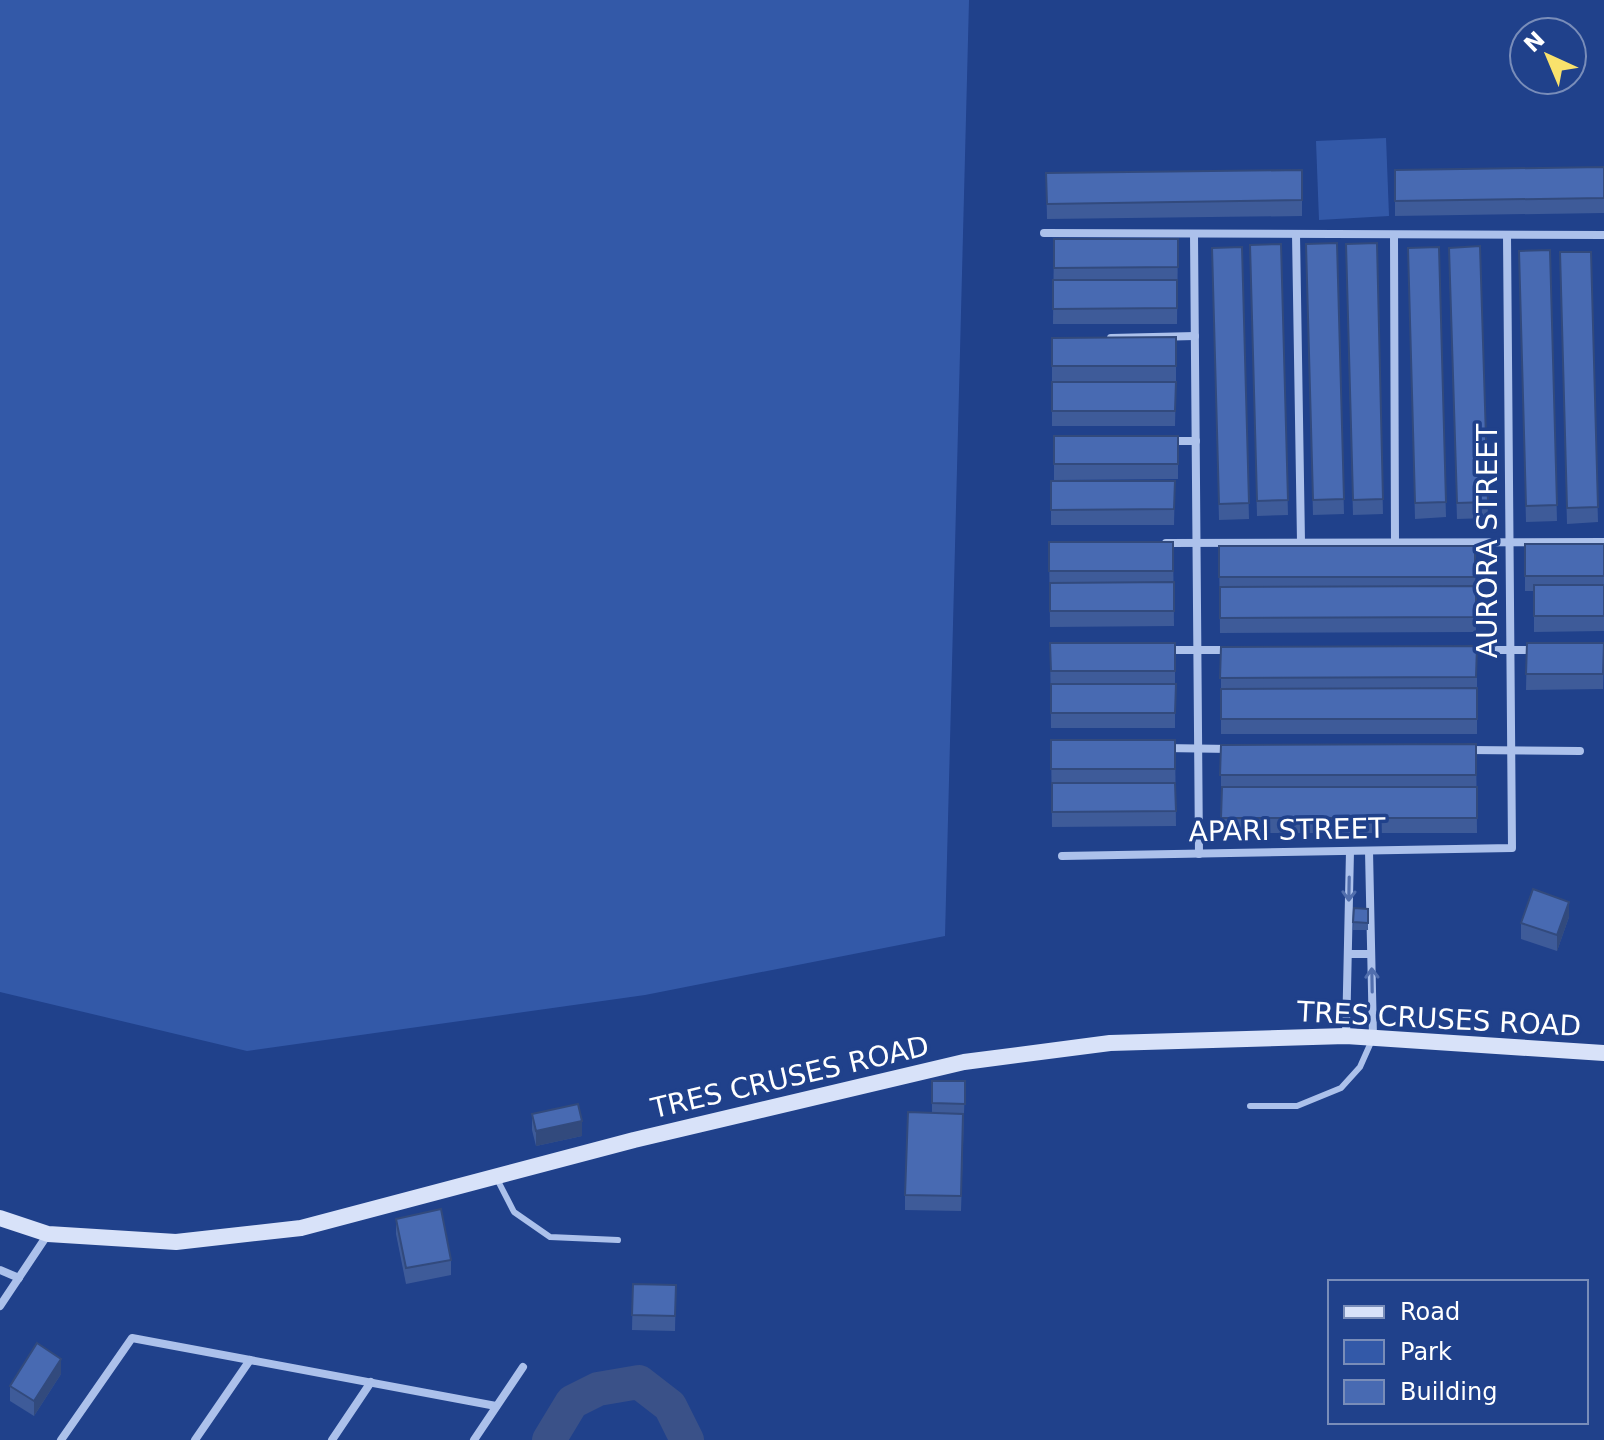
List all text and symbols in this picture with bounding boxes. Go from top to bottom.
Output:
north arrow [1508,16,1588,96]
text: N [1519,27,1550,57]
street label: AURORA STREET [1471,423,1504,658]
street label: APARI STREET [1188,812,1387,848]
one-way arrow [1341,875,1357,902]
one-way arrow [1364,967,1380,994]
street label: TRES CRUSES ROAD [1295,995,1582,1043]
street label: TRES CRUSES ROAD [647,1029,932,1125]
legend [1328,1280,1588,1424]
text: Road [1400,1298,1460,1326]
text: Park [1400,1338,1452,1366]
text: Building [1400,1378,1497,1406]

